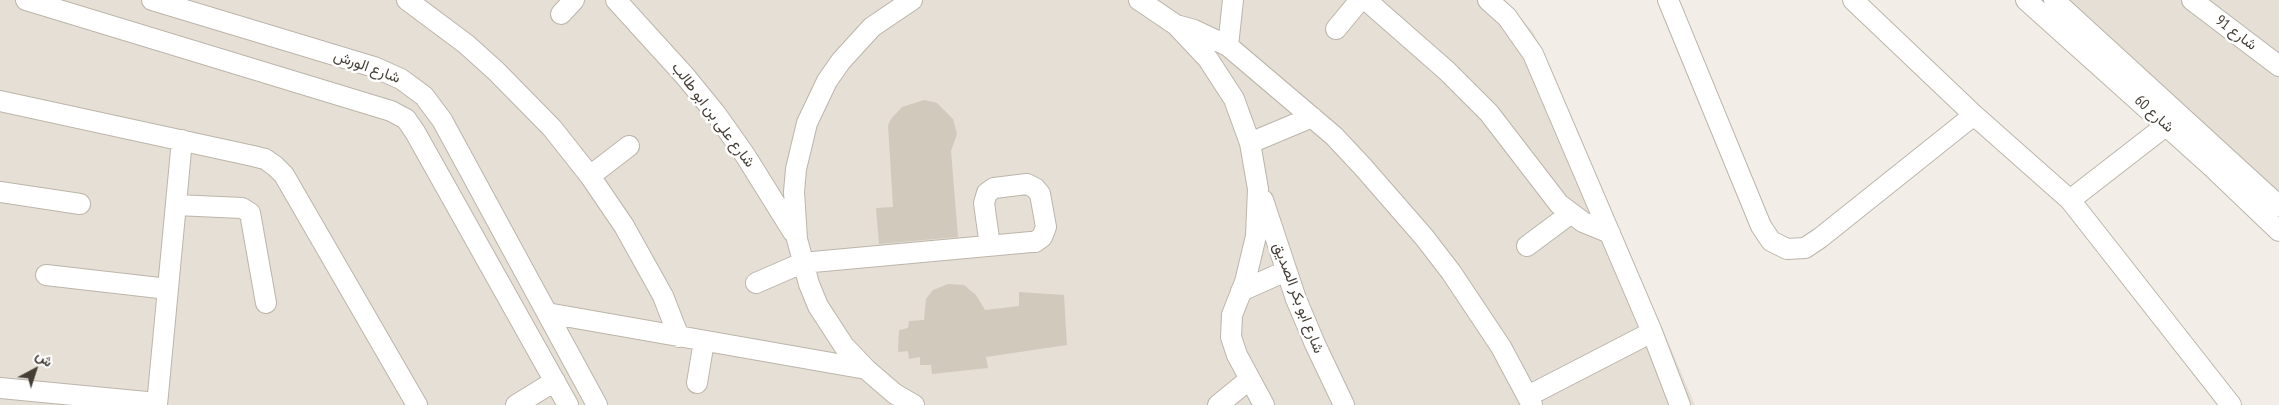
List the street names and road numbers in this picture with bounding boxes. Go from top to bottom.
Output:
street label: شارع 91 [2212,12,2260,54]
street label: شارع الورش [331,47,403,87]
street label: شارع على بن ابو طالب [668,59,758,171]
street label: شارع 60 [2131,92,2177,136]
street label: شارع ابو بكر الصديق [1269,240,1327,356]

